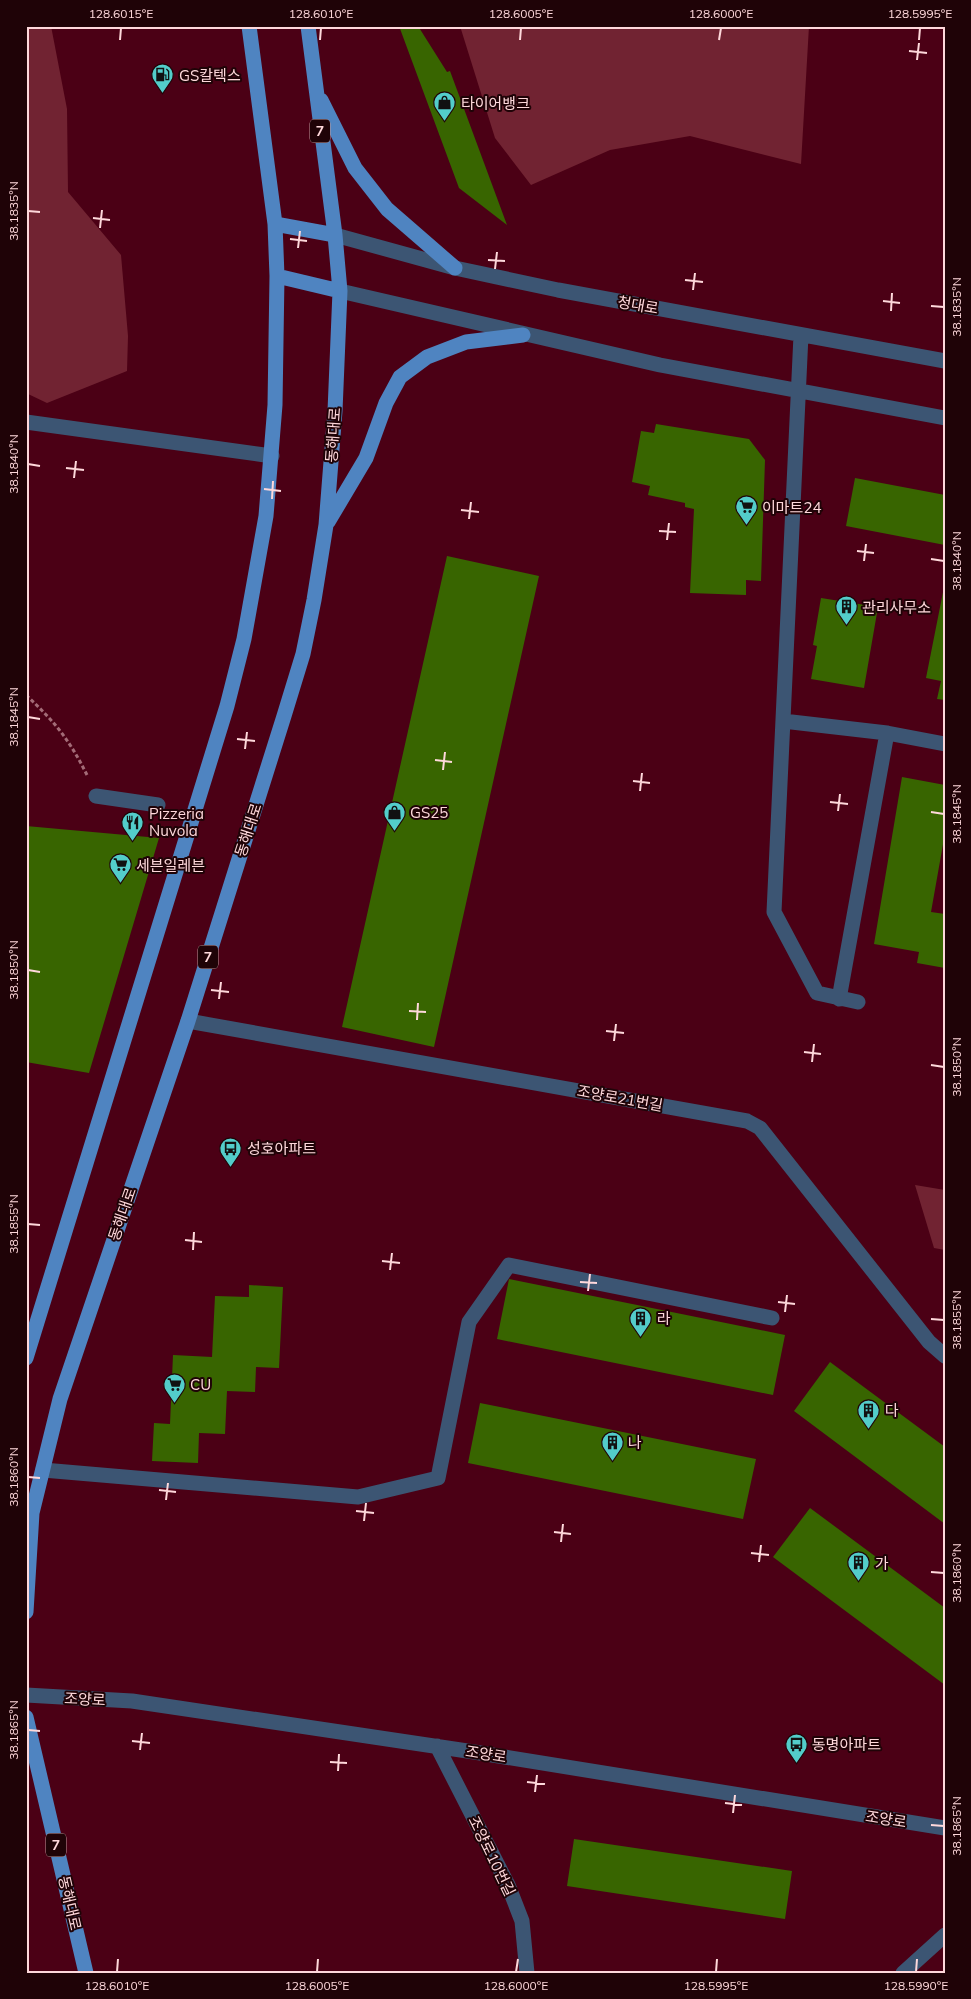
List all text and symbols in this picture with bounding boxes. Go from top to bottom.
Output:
text: 128.6015°E [89,6,153,21]
text: 128.6010°E [289,6,353,21]
text: 128.6005°E [489,6,553,21]
text: 128.6000°E [689,6,753,21]
text: 128.5995°E [888,6,952,21]
fuel station icon: GS칼텍스 [151,63,175,94]
place label: GS칼텍스 [179,66,241,85]
shop icon: 타이어뱅크 [433,91,457,122]
place label: 타이어뱅크 [461,94,530,113]
road number: 7 [310,120,330,142]
text: 38.1835°N [6,181,21,241]
text: 38.1835°N [949,277,964,337]
street label: 청대로 [616,292,660,318]
street label: 동해대로 [322,407,344,463]
text: 38.1840°N [6,434,21,494]
supermarket icon: 이마트24 [734,495,758,526]
place label: 이마트24 [762,498,821,517]
text: 38.1840°N [949,531,964,591]
building icon: 관리사무소 [834,595,858,626]
place label: 관리사무소 [862,598,931,617]
text: 38.1845°N [6,687,21,747]
text: 38.1845°N [949,784,964,844]
shop icon: GS25 [382,800,406,831]
street label: 동해대로 [230,801,266,859]
place label: GS25 [410,803,448,822]
place label: Pizzeria Nuvola [149,804,204,840]
restaurant icon: Pizzeria Nuvola [121,810,145,841]
supermarket icon: 세븐일레븐 [108,853,132,884]
place label: 세븐일레븐 [136,856,205,875]
text: 38.1850°N [6,940,21,1000]
road number: 7 [198,946,218,969]
text: 38.1850°N [949,1037,964,1097]
street label: 조양로21번길 [576,1081,664,1115]
bus stop icon: 성호아파트 [219,1136,243,1167]
place label: 성호아파트 [247,1139,316,1158]
street label: 동해대로 [104,1185,140,1243]
text: 38.1855°N [6,1194,21,1254]
text: 38.1855°N [949,1290,964,1350]
building icon: 라 [629,1306,653,1337]
place label: 라 [657,1309,671,1328]
supermarket icon: CU [162,1372,186,1403]
place label: CU [190,1375,211,1394]
building icon: 다 [857,1398,881,1429]
place label: 다 [885,1401,899,1420]
building icon: 나 [600,1430,624,1461]
place label: 나 [628,1433,642,1452]
text: 38.1860°N [6,1447,21,1507]
text: 38.1860°N [949,1543,964,1603]
building icon: 가 [847,1551,871,1582]
place label: 가 [875,1554,889,1573]
street label: 조양로 [64,1688,106,1710]
text: 38.1865°N [6,1700,21,1760]
bus stop icon: 동명아파트 [784,1732,808,1763]
place label: 동명아파트 [812,1735,881,1754]
street label: 조양로 [464,1741,508,1767]
text: 38.1865°N [949,1796,964,1856]
street label: 조양로 [864,1806,908,1832]
street label: 조양로10번길 [464,1813,520,1899]
road number: 7 [46,1834,66,1856]
street label: 동해대로 [55,1874,85,1932]
text: 128.6010°E [85,1978,149,1993]
text: 128.6005°E [285,1978,349,1993]
text: 128.6000°E [484,1978,548,1993]
text: 128.5995°E [684,1978,748,1993]
text: 128.5990°E [884,1978,948,1993]

